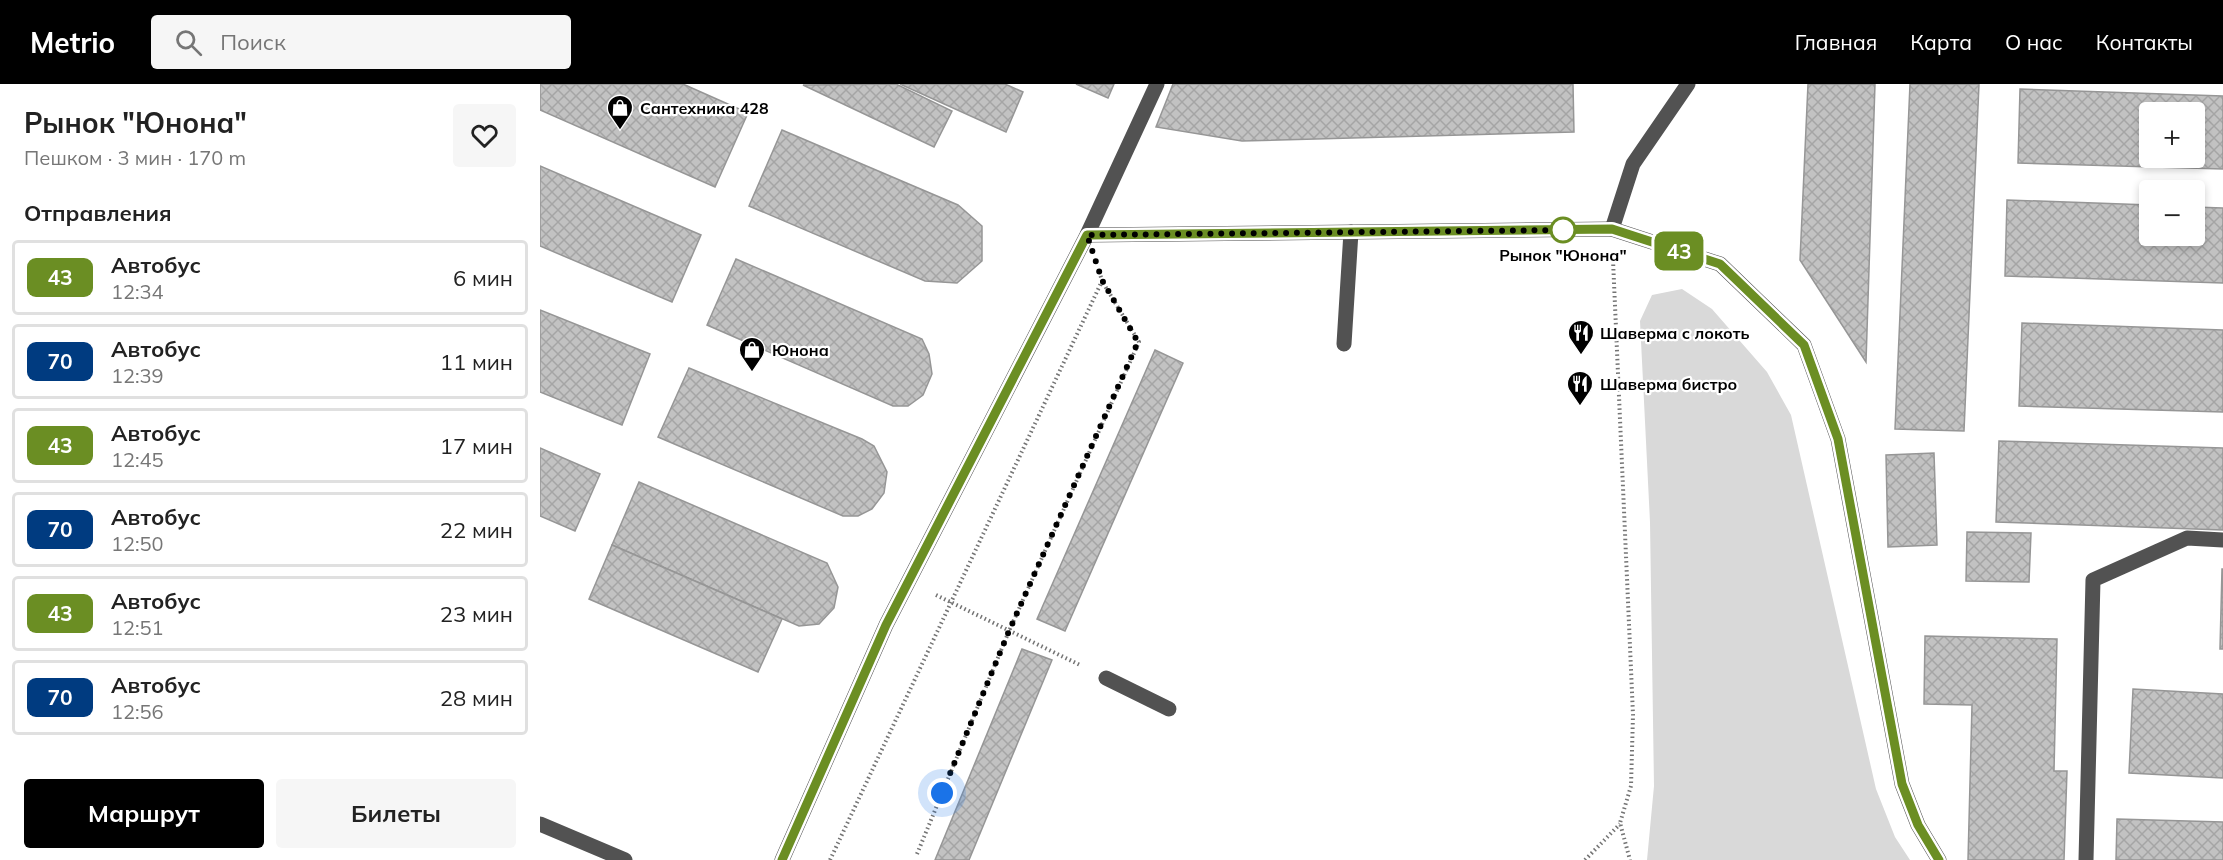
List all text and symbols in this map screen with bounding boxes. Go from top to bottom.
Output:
search box [151,15,571,69]
text: Metrio [30,25,115,60]
icon: search [172,26,205,59]
text: Поиск [220,28,286,56]
text: Главная [1795,29,1877,55]
text: Карта [1910,29,1972,55]
text: О нас [2005,29,2063,55]
text: Контакты [2096,29,2193,55]
shop icon: Сантехника 428 [605,93,635,131]
place label: Сантехника 428 [640,98,769,118]
map controls [2139,102,2205,246]
button: + [2139,102,2205,168]
button: heart [453,104,516,167]
text: Рынок "Юнона" [24,105,247,140]
text: Пешком · 3 мин · 170 m [24,145,246,170]
button: − [2139,180,2205,246]
text: Отправления [24,199,172,227]
marker: Рынок "Юнона" [1550,217,1576,243]
line badge: 43 [1652,232,1706,270]
text: 43 [1666,238,1692,264]
place label: Рынок "Юнона" [1499,245,1627,265]
text: Автобус [111,251,201,279]
text: 43 [47,264,73,290]
text: 6 мин [453,264,513,292]
text: 12:34 [111,279,164,304]
restaurant icon: Шаверма с локоть [1566,318,1596,356]
place label: Шаверма с локоть [1600,323,1750,343]
text: Автобус [111,335,201,363]
shop icon: Юнона [737,335,767,373]
place label: Юнона [772,340,829,360]
text: 70 [47,348,73,374]
text: 11 мин [440,348,513,376]
text: 12:39 [111,363,164,388]
restaurant icon: Шаверма бистро [1565,369,1595,407]
place label: Шаверма бистро [1600,374,1737,394]
text: Автобус [111,419,201,447]
text: 43 [47,432,73,458]
text: 17 мин [440,432,513,460]
text: 12:45 [111,447,164,472]
text: Автобус [111,503,201,531]
text: 70 [47,516,73,542]
text: 22 мин [440,516,513,544]
text: 12:50 [111,531,164,556]
text: Автобус [111,587,201,615]
text: 43 [47,600,73,626]
text: 23 мин [440,600,513,628]
text: 12:51 [111,615,164,640]
text: Автобус [111,671,201,699]
text: 70 [47,684,73,710]
text: 28 мин [440,684,513,712]
text: 12:56 [111,699,164,724]
your location [927,778,957,808]
button: Маршрут [24,779,264,848]
button: Билеты [276,779,516,848]

